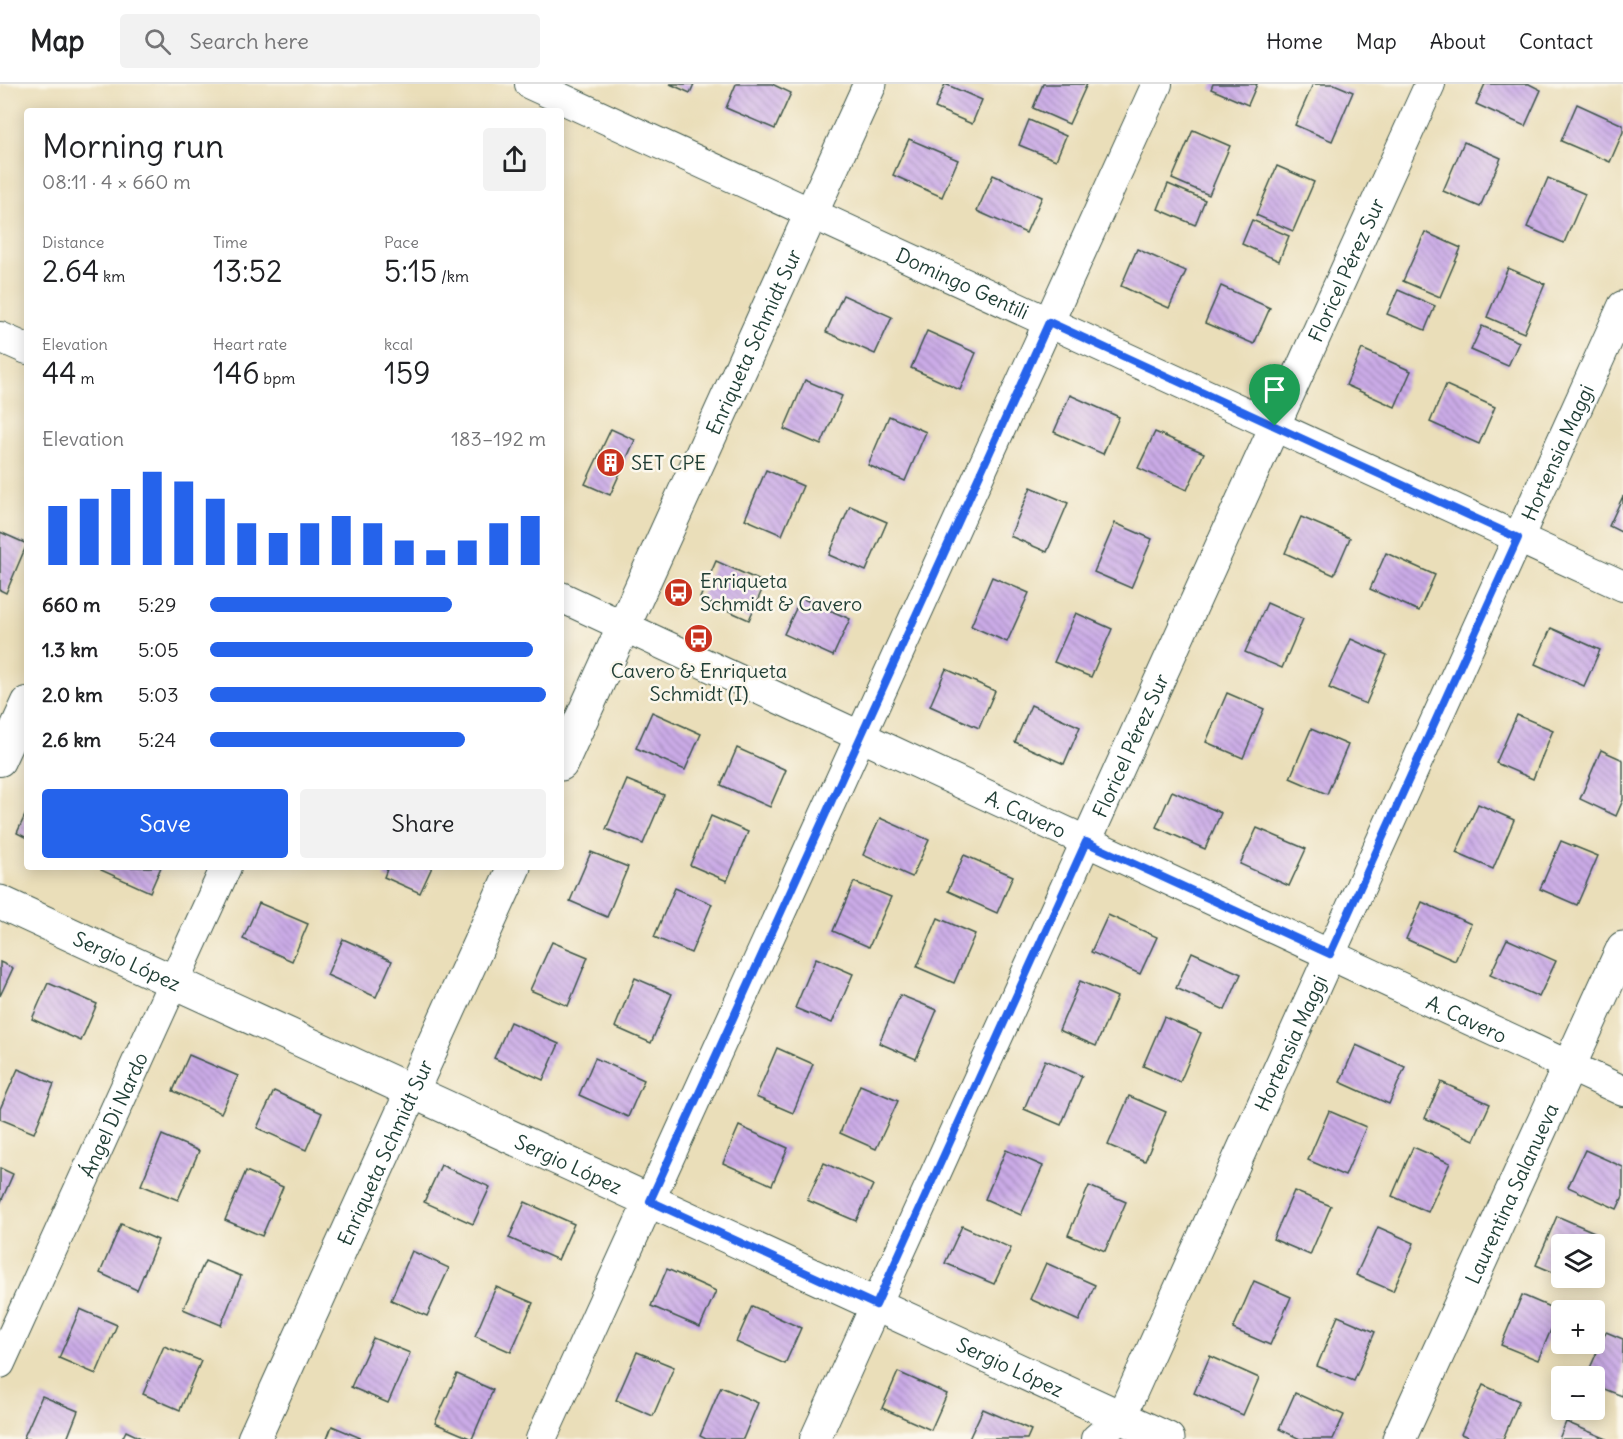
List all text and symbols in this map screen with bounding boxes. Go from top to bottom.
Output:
search box [120,14,540,68]
text: Map [30,23,84,59]
icon: search [141,25,174,58]
text: Search here [189,27,309,55]
text: Home [1266,28,1323,55]
text: Map [1356,28,1397,55]
text: About [1430,28,1486,55]
text: Contact [1519,28,1593,55]
text: Morning run [42,125,224,167]
button: share [483,128,546,191]
text: 08:11 · 4 × 660 m [42,169,191,194]
street label: Floricel Pérez Sur [1302,194,1389,346]
text: Distance [42,232,104,252]
text: Time [213,232,248,252]
text: Pace [384,232,419,252]
street label: Domingo Gentili [892,241,1033,324]
street label: Enriqueta Schmidt Sur [700,245,806,438]
text: 2.64 [42,252,99,290]
text: 13:52 [213,252,282,290]
text: 5:15 [384,252,437,290]
text: km [99,266,125,286]
text: /km [437,266,469,286]
text: Elevation [42,334,108,354]
text: Heart rate [213,334,287,354]
text: kcal [384,334,413,354]
text: 44 [42,354,77,392]
text: 146 [213,354,260,392]
text: 159 [384,354,430,392]
pin [1249,364,1300,426]
text: m [77,368,95,388]
text: bpm [260,368,295,388]
icon: arrive [1258,373,1291,406]
street label: Hortensia Maggi [1515,380,1599,524]
text: Elevation [42,426,124,451]
text: 183–192 m [451,426,546,451]
building icon: SET CPE [594,446,626,478]
place label: SET CPE [631,450,706,475]
place label: Enriqueta Schmidt & Cavero [700,568,862,616]
bus stop icon: Enriqueta Schmidt & Cavero [663,576,695,608]
text: 660 m [42,592,101,617]
text: 5:29 [138,592,176,617]
bus stop icon: Cavero & Enriqueta Schmidt (I) [683,623,715,655]
text: 1.3 km [42,637,98,662]
text: 5:05 [138,637,179,662]
place label: Cavero & Enriqueta Schmidt (I) [611,658,787,706]
street label: Floricel Pérez Sur [1086,669,1173,821]
text: 2.0 km [42,682,103,707]
text: 5:03 [138,682,179,707]
text: 2.6 km [42,727,101,752]
text: 5:24 [138,727,176,752]
street label: A. Cavero [982,784,1070,843]
button: Save [42,789,288,858]
button: Share [300,789,546,858]
street label: Sergio López [70,925,185,996]
street label: Hortensia Maggi [1249,971,1332,1115]
street label: A. Cavero [1423,989,1511,1048]
street label: Ángel Di Nardo [74,1048,153,1181]
street label: Enriqueta Schmidt Sur [331,1055,437,1249]
street label: Laurentina Salanueva [1459,1099,1563,1288]
street label: Sergio López [511,1128,626,1199]
map controls [1551,1234,1605,1420]
button: layers [1551,1234,1605,1288]
button: + [1551,1300,1605,1354]
street label: Sergio López [953,1331,1068,1402]
button: − [1551,1366,1605,1420]

